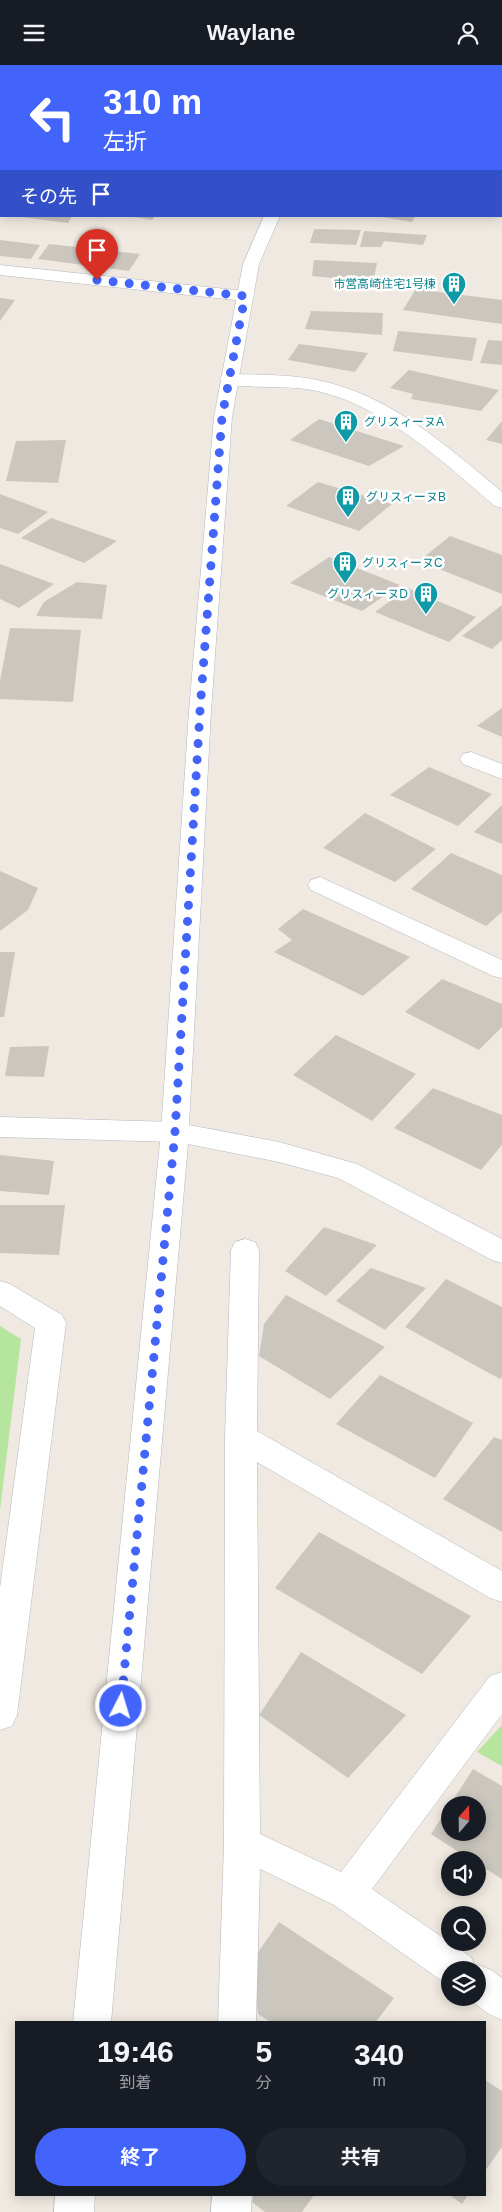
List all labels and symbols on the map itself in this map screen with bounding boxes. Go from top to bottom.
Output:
pin [76,229,118,280]
building icon: 市営高崎住宅1号棟 [441,271,467,305]
place label: 市営高崎住宅1号棟 [333,277,436,291]
building icon: グリスィーヌA [333,409,359,443]
place label: グリスィーヌA [364,415,444,429]
building icon: グリスィーヌB [335,484,361,518]
place label: グリスィーヌB [366,490,446,504]
building icon: グリスィーヌC [332,550,358,584]
place label: グリスィーヌC [362,556,443,570]
building icon: グリスィーヌD [413,581,439,615]
place label: グリスィーヌD [327,587,408,601]
position arrow [94,1679,146,1731]
north arrow [441,1796,486,1841]

